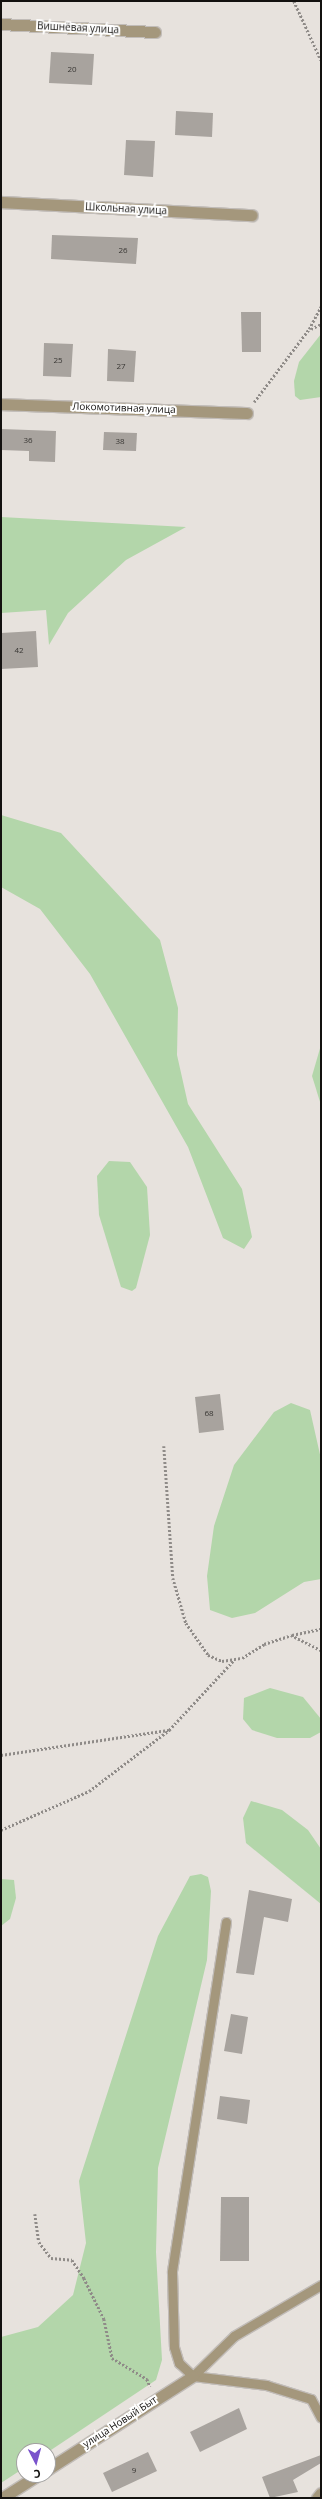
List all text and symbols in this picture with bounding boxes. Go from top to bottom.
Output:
street label: Вишнёвая улица [37,20,119,36]
house number: 20 [67,64,77,74]
street label: Школьная улица [85,201,167,217]
house number: 26 [118,245,128,255]
house number: 25 [53,355,63,365]
house number: 27 [116,361,126,371]
street label: Локомотивная улица [72,400,176,416]
house number: 36 [23,435,33,445]
house number: 38 [115,436,125,446]
house number: 42 [14,645,24,655]
house number: 68 [204,1408,214,1418]
street label: улица Новый Быт [81,2394,159,2450]
north arrow [16,2443,56,2483]
house number: 9 [132,2465,136,2475]
text: С [33,2467,41,2482]

